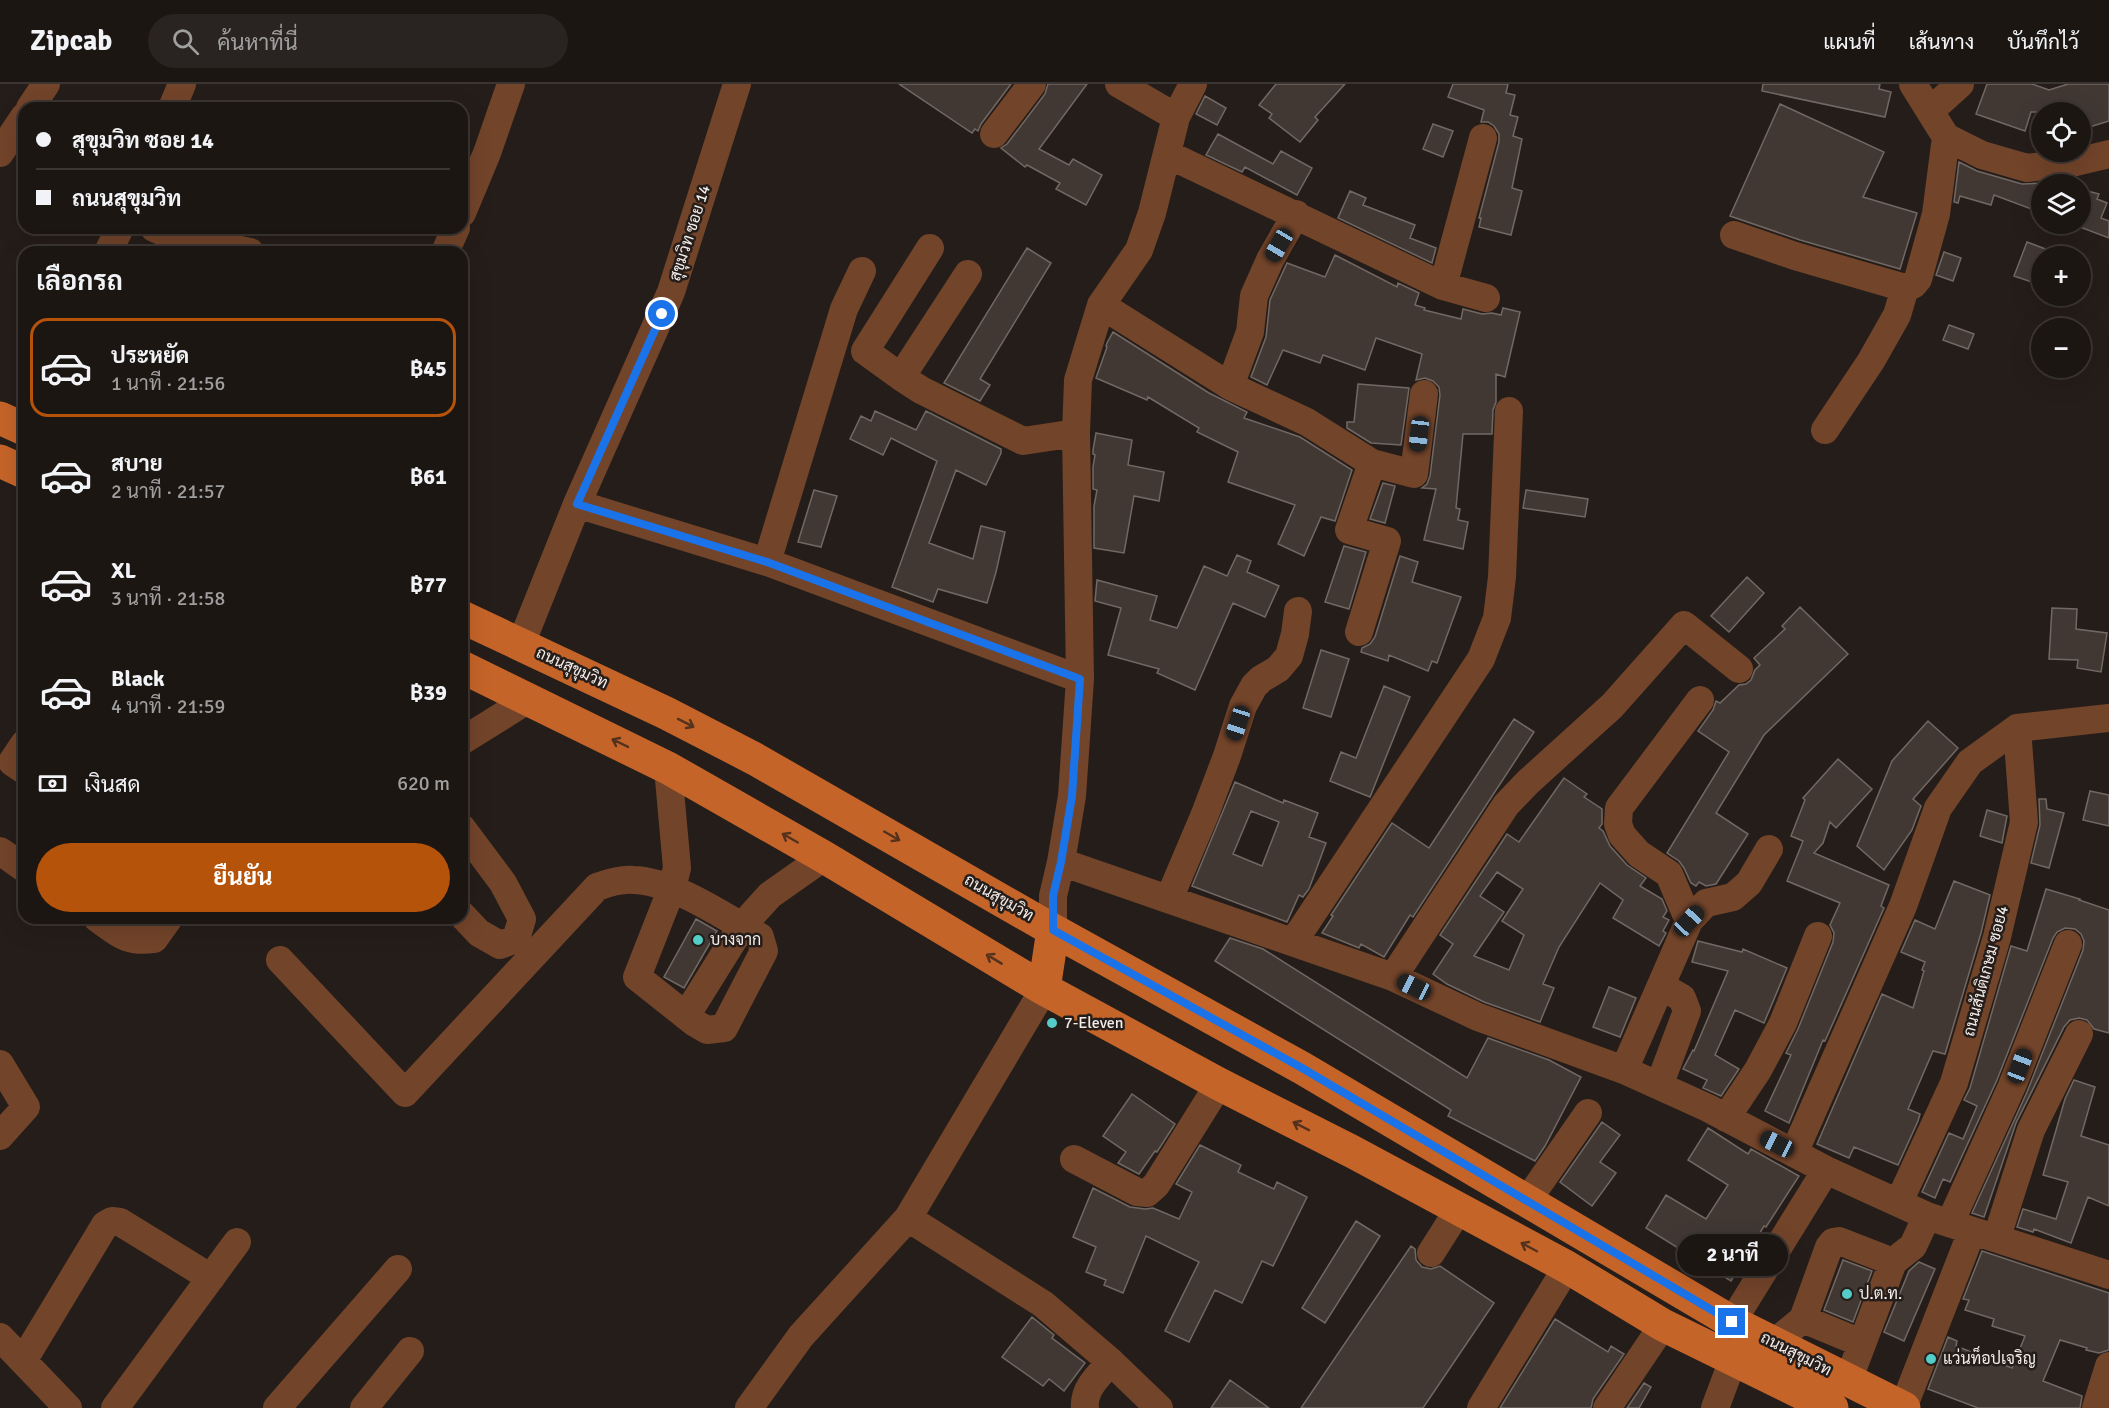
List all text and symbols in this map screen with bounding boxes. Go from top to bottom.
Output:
search box [148,14,568,68]
text: Zipcab [30,24,112,58]
icon: search [169,25,202,58]
text: ค้นหาที่นี่ [217,29,298,56]
text: แผนที่ [1823,29,1876,55]
text: เส้นทาง [1909,29,1974,55]
text: บันทึกไว้ [2007,29,2079,55]
map controls [2031,102,2091,378]
button: locate [2031,102,2091,162]
text: สุขุมวิท ซอย 14 [72,127,214,154]
button: layers [2031,174,2091,234]
street label: สุขุมวิท ซอย 14 [665,182,716,284]
text: ถนนสุขุมวิท [72,185,181,212]
car [1262,225,1296,265]
button: + [2031,246,2091,306]
text: เลือกรถ [36,265,123,298]
route start [648,300,675,327]
button: − [2031,318,2091,378]
icon: car [39,341,93,395]
text: ประหยัด [111,342,189,369]
text: ฿45 [410,355,447,382]
text: 1 นาที · 21:56 [111,371,225,396]
car [1408,415,1430,453]
icon: car [39,449,93,503]
text: สบาย [111,450,163,477]
text: ฿61 [410,463,447,490]
text: 2 นาที · 21:57 [111,479,225,504]
icon: car [39,557,93,611]
text: XL [111,557,136,584]
text: ฿77 [410,571,447,598]
text: 3 นาที · 21:58 [111,586,225,611]
street label: ถนนสุขุมวิท [532,643,611,694]
icon: car [39,665,93,719]
text: Black [111,665,165,692]
text: ฿39 [410,679,447,706]
text: 4 นาที · 21:59 [111,694,225,719]
car [1224,703,1252,743]
one-way arrow [676,718,694,729]
one-way arrow [611,737,629,749]
icon: cash [36,767,69,800]
text: เงินสด [84,771,141,798]
text: 620 m [397,771,450,796]
one-way arrow [883,830,900,842]
one-way arrow [782,832,799,844]
button: ยืนยัน [36,843,450,912]
street label: ถนนสุขุมวิท [960,870,1037,927]
car [1670,902,1708,940]
street label: ถนนสันติเกษม ซอย4 [1958,903,2013,1038]
place label: บางจาก [710,930,761,950]
marker: บางจาก [691,933,705,947]
one-way arrow [986,953,1003,965]
car [1394,971,1434,1003]
place label: 7-Eleven [1064,1013,1123,1033]
marker: 7-Eleven [1045,1016,1059,1030]
car [2005,1046,2035,1086]
one-way arrow [1293,1120,1311,1131]
car [1757,1128,1797,1160]
callout: 2 นาที [1676,1235,1788,1277]
one-way arrow [1521,1241,1539,1252]
text: 2 นาที [1707,1242,1758,1267]
place label: ป.ต.ท. [1859,1284,1902,1304]
marker: ป.ต.ท. [1840,1287,1854,1301]
route end [1718,1308,1745,1335]
street label: ถนนสุขุมวิท [1757,1328,1835,1381]
place label: แว่นท็อปเจริญ [1943,1345,2036,1369]
marker: แว่นท็อปเจริญ [1924,1352,1938,1366]

